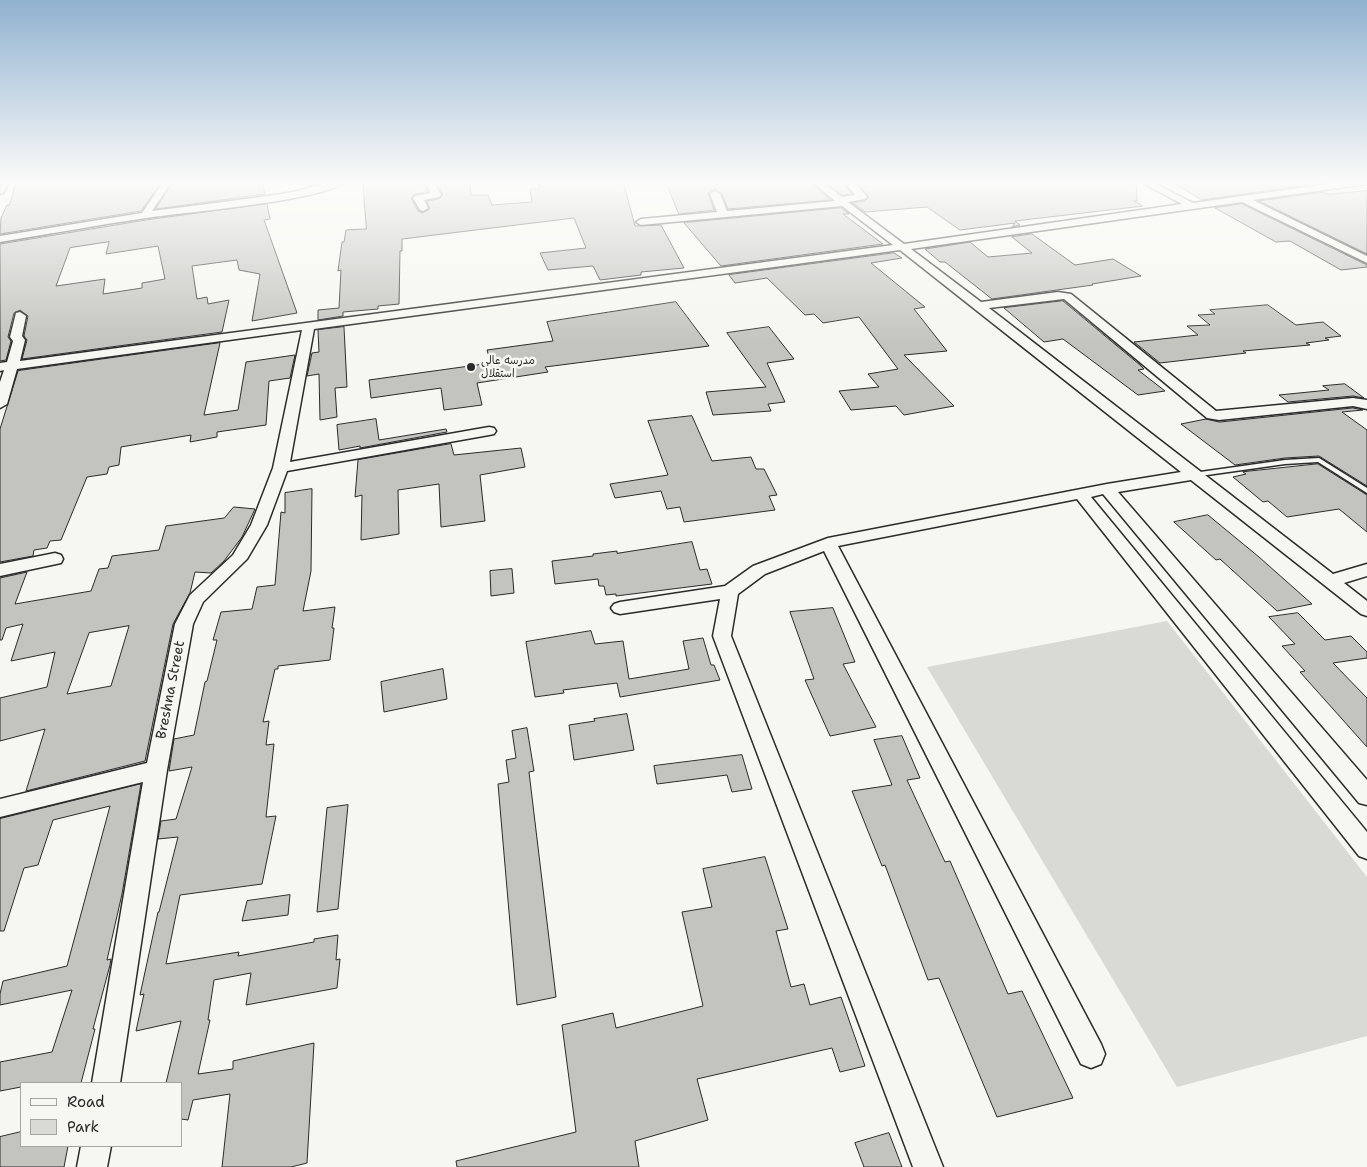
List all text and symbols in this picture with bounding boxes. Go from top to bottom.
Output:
place label: مدرسه عالی استقلال [481,354,535,380]
marker: مدرسه عالی استقلال [465,361,477,373]
street label: Breshna Street [153,639,189,741]
legend [20,1082,182,1147]
text: Road [67,1092,105,1112]
text: Park [67,1117,99,1137]

